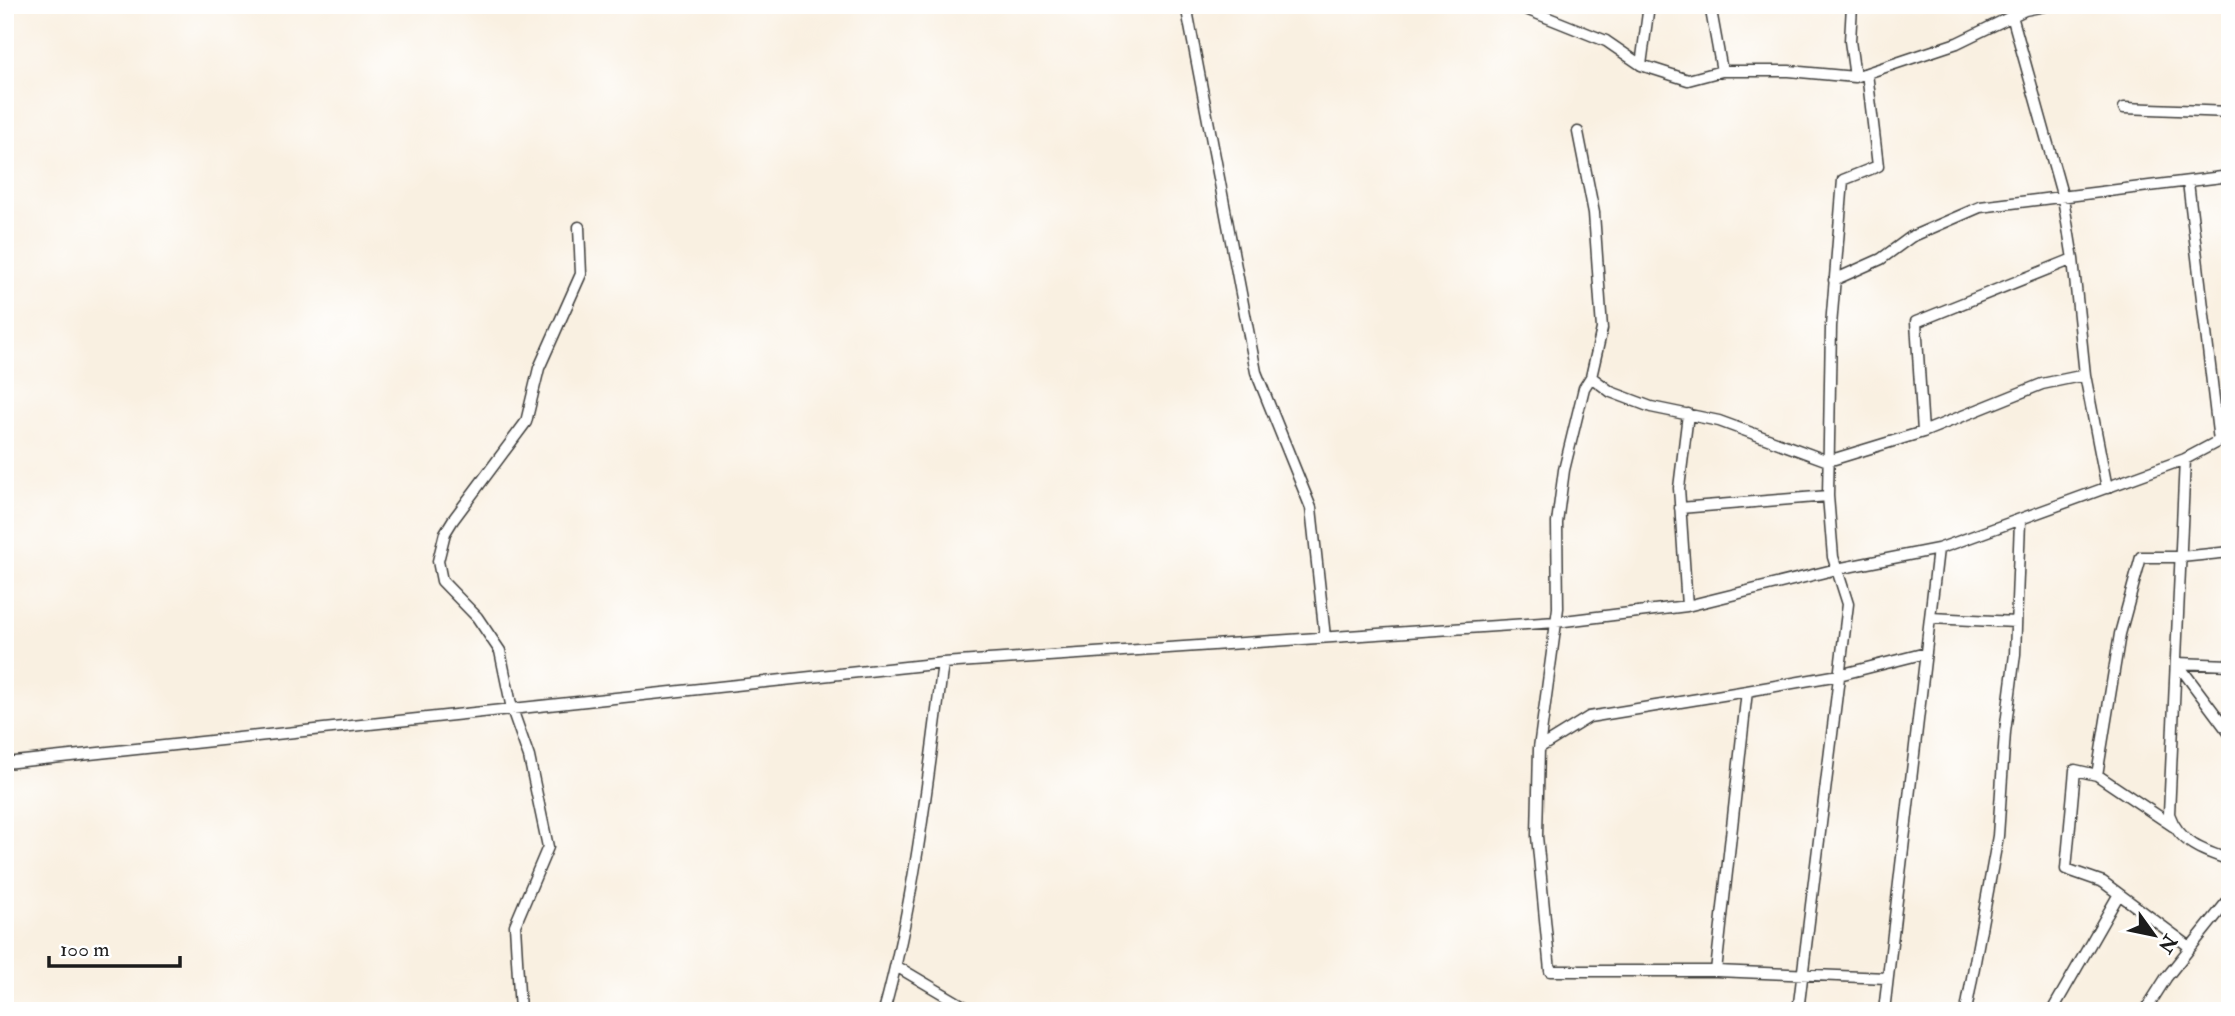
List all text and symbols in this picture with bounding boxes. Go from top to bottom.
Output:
north arrow [2120,900,2190,970]
scale bar [49,925,180,969]
text: N [2152,929,2183,958]
text: 100 m [60,936,110,963]

